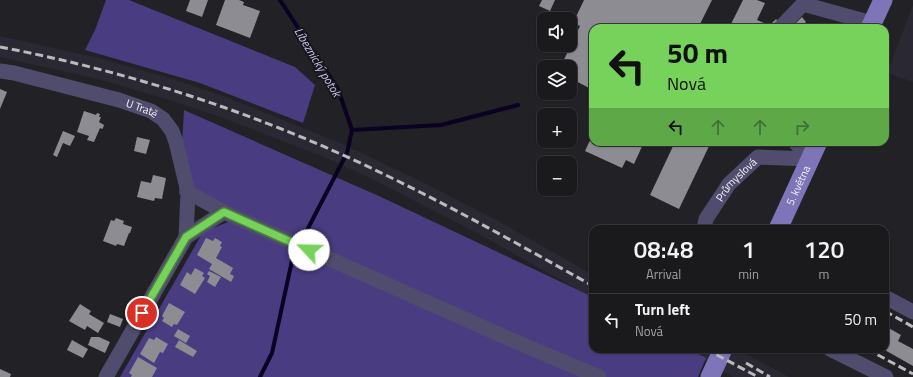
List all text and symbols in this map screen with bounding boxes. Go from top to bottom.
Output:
map controls [537,12,577,196]
button: sound [537,12,577,52]
water label: Líbeznický potok [290,24,347,102]
text: 50 m [667,31,728,74]
icon: left [601,40,653,92]
button: layers [537,60,577,100]
text: Nová [667,70,706,97]
street label: U Tratě [124,95,162,122]
button: + [537,108,577,148]
icon: left [665,116,687,138]
icon: ahead [707,116,729,138]
icon: ahead [749,116,771,138]
icon: right [791,116,813,138]
street label: Průmyslová [712,154,761,205]
button: − [537,156,577,196]
street label: 5. května [782,162,814,208]
position arrow [288,229,330,271]
text: 08:48 [634,231,693,267]
text: 1 [742,231,755,267]
text: 120 [804,231,844,267]
text: Arrival [646,264,681,284]
text: min [738,264,759,284]
text: m [819,264,829,284]
pin [125,296,159,330]
text: Turn left [635,298,690,321]
icon: arrive [131,302,153,324]
text: 50 m [844,308,877,331]
icon: left [601,309,623,331]
text: Nová [635,321,663,341]

